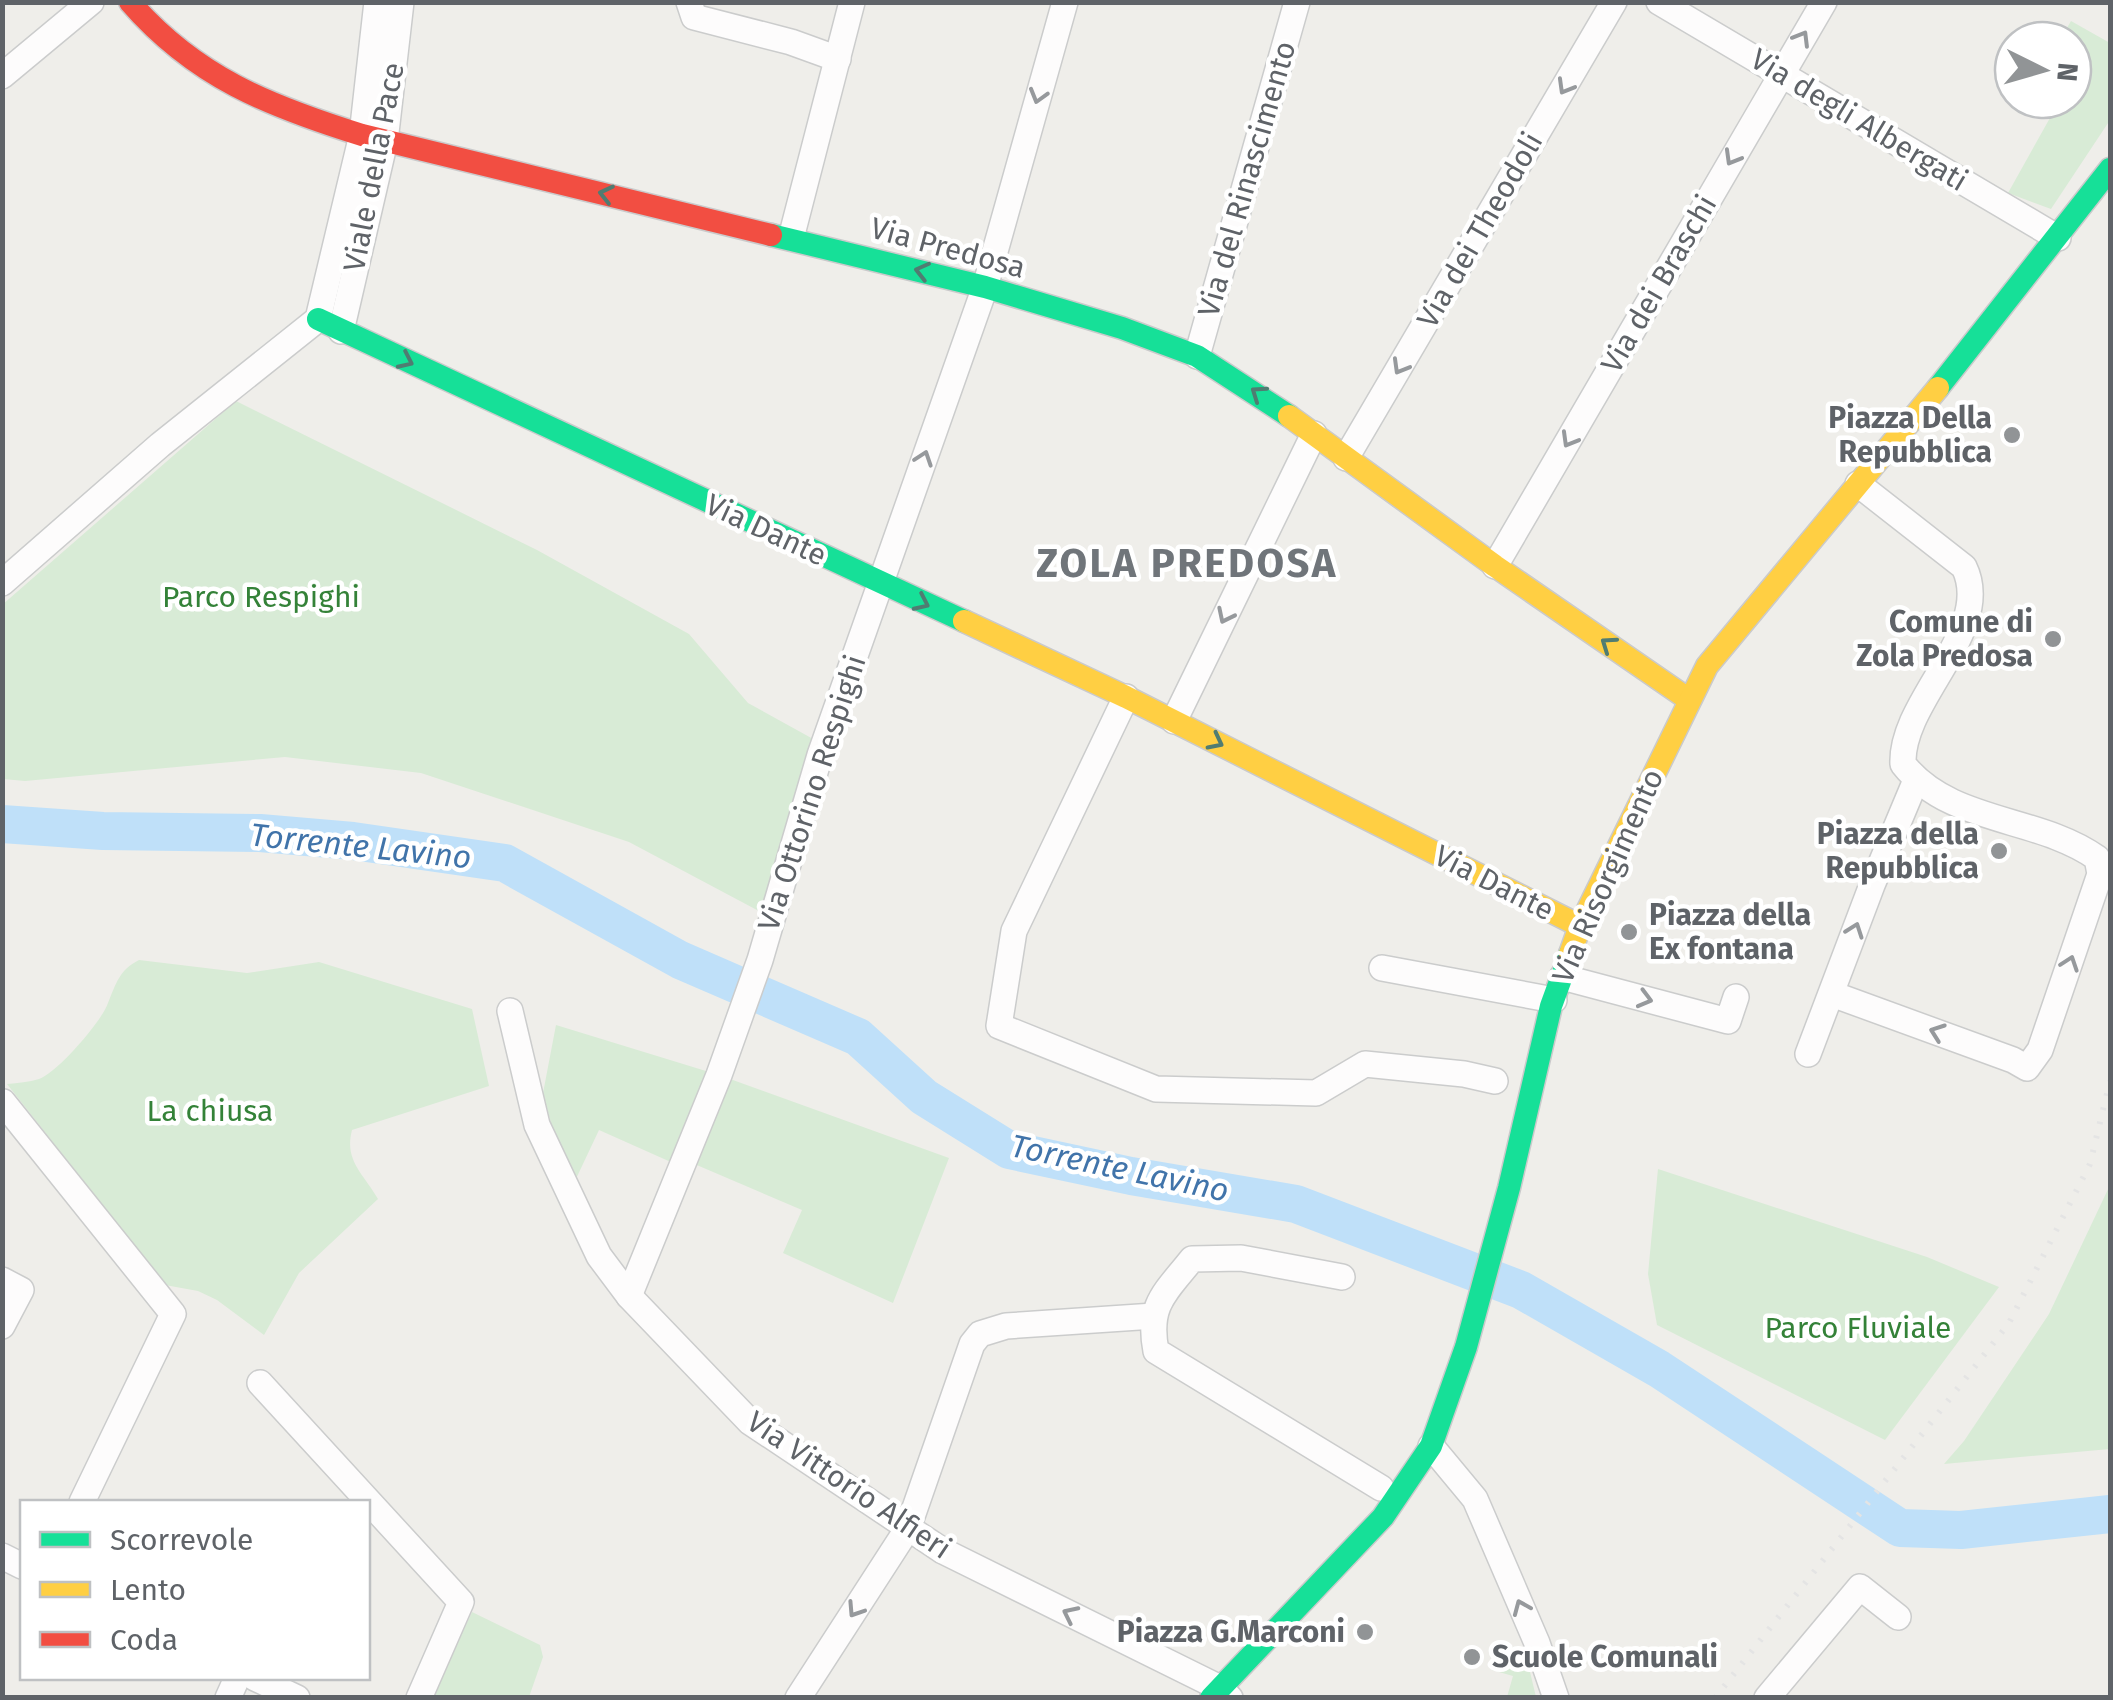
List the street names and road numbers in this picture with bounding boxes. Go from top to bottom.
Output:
street label: Via del Rinascimento [1190,37,1304,321]
street label: Via degli Albergati [1744,41,1974,199]
street label: Viale della Pace [336,59,412,275]
street label: Via dei Theodoli [1409,126,1551,334]
street label: Via dei Braschi [1594,189,1724,379]
street label: Via Predosa [867,210,1029,286]
street label: Via Dante [700,486,832,574]
street label: Via Ottorino Respighi [750,650,874,936]
street label: Via Risorgimento [1545,763,1671,989]
street label: Via Dante [1428,838,1560,928]
street label: Via Vittorio Alfieri [740,1403,958,1567]

